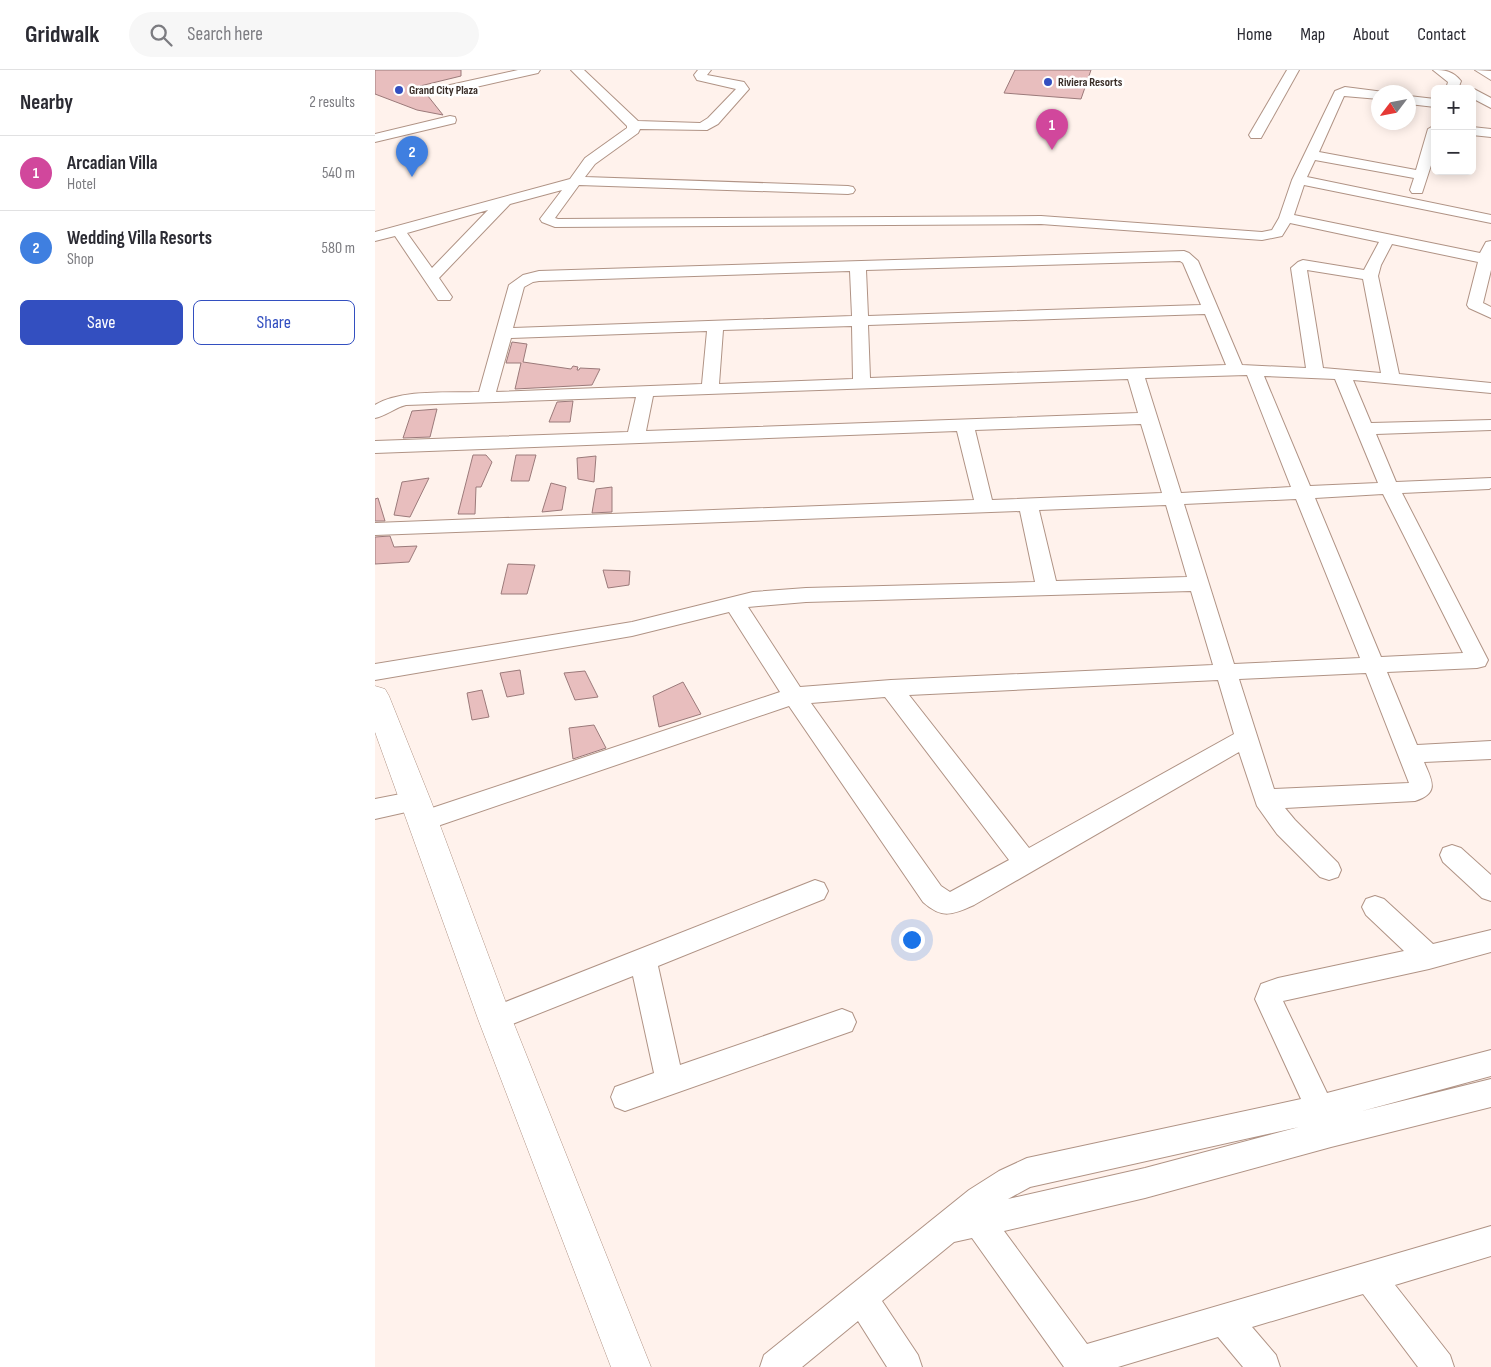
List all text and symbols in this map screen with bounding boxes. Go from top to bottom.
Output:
search box [129,12,479,57]
text: Gridwalk [25,20,99,49]
icon: search [147,21,175,49]
text: Search here [187,23,263,46]
text: Home [1237,24,1272,45]
text: Map [1300,24,1325,45]
text: About [1353,24,1389,45]
text: Contact [1417,24,1466,45]
place label: Riviera Resorts [1058,75,1123,90]
marker: Riviera Resorts [1042,76,1054,88]
place label: Grand City Plaza [409,83,478,98]
marker: Grand City Plaza [393,84,405,96]
north arrow [1371,85,1416,130]
map controls [1431,85,1476,175]
button: + [1431,85,1476,130]
text: Nearby [20,90,73,115]
text: 2 results [309,93,355,112]
pin: 1 [1036,109,1068,150]
button: − [1431,130,1476,175]
pin: 2 [396,136,428,177]
text: Arcadian Villa [67,152,158,175]
text: 1 [33,164,39,183]
text: 540 m [322,164,355,183]
text: Hotel [67,175,96,194]
text: Wedding Villa Resorts [67,227,212,250]
text: 2 [32,239,40,258]
text: 580 m [322,239,355,258]
text: Shop [67,250,94,269]
button: Save [20,300,183,345]
button: Share [193,300,355,345]
your location [899,927,925,953]

